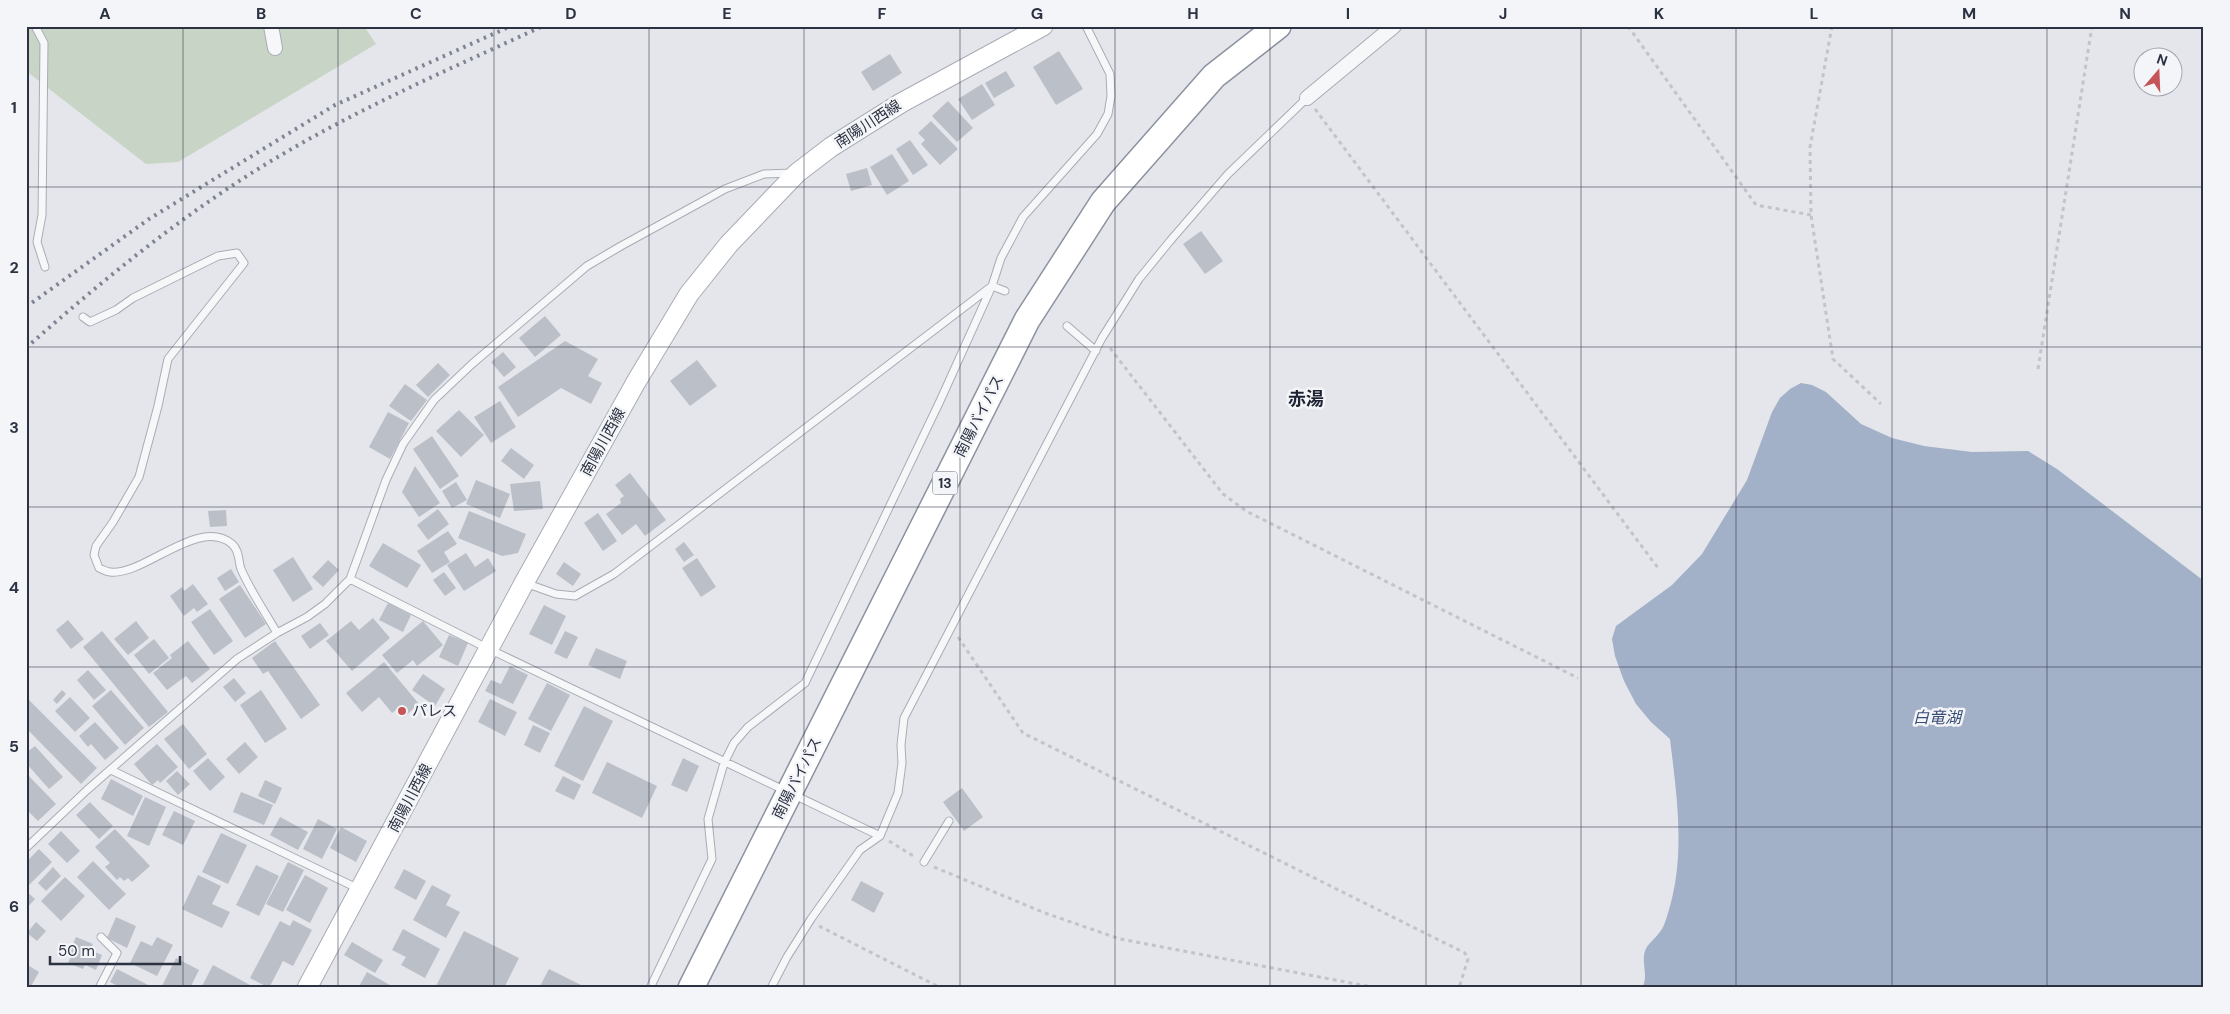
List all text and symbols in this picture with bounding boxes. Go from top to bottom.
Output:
text: A [99,3,111,24]
text: B [256,3,266,24]
text: C [410,3,422,24]
text: D [565,3,577,24]
text: E [722,3,732,24]
text: F [878,3,887,24]
text: G [1031,3,1043,24]
text: H [1187,3,1199,24]
text: I [1346,3,1350,24]
text: J [1499,3,1507,24]
text: K [1654,3,1665,24]
text: L [1810,3,1819,24]
text: M [1962,3,1976,24]
text: N [2119,3,2131,24]
north arrow [2132,48,2182,98]
text: N [2154,50,2170,70]
street label: 南陽川西線 [831,95,905,153]
text: 1 [11,97,17,118]
text: 2 [9,257,19,278]
street label: 南陽バイパス [950,371,1008,461]
district label: 赤湯 [1288,387,1324,411]
street label: 南陽川西線 [576,404,630,480]
text: 3 [9,417,19,438]
road number: 13 [932,472,958,494]
text: 4 [9,577,19,598]
place label: パレス [412,701,457,721]
marker: パレス [396,705,408,717]
water label: 白竜湖 [1913,707,1964,728]
street label: 南陽バイパス [768,733,826,823]
text: 5 [9,736,19,757]
street label: 南陽川西線 [384,760,436,836]
text: 6 [9,896,19,917]
scale bar [50,934,180,966]
text: 50 m [58,941,95,961]

